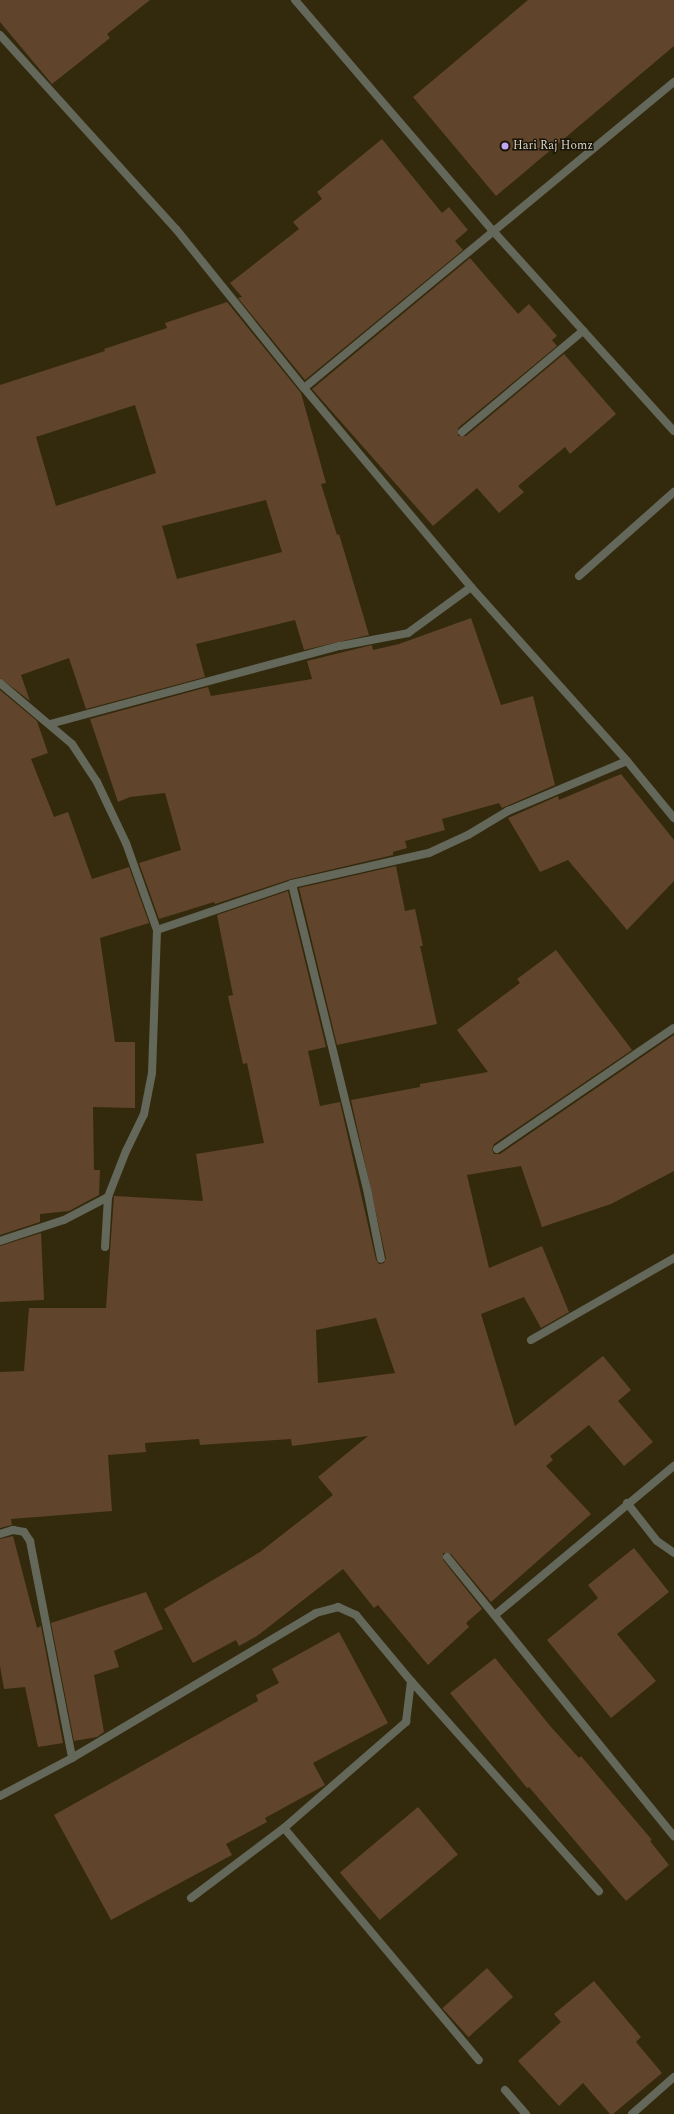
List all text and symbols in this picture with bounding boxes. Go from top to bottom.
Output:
place label: Hari Raj Homz [513,139,593,153]
marker: Hari Raj Homz [500,141,510,151]

